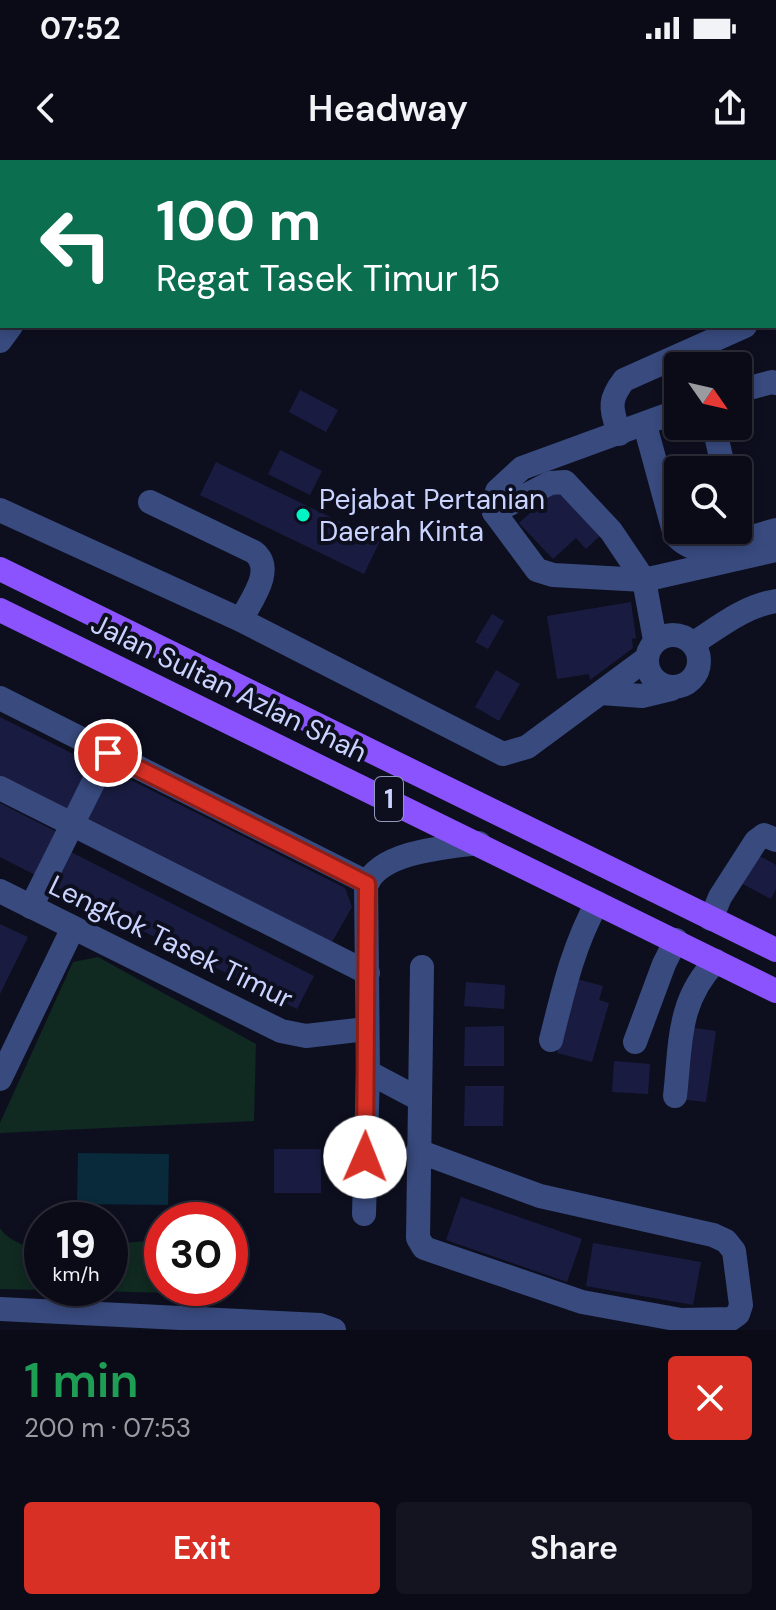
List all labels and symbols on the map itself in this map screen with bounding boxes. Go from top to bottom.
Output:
north arrow [664,352,752,440]
place label: Pejabat Pertanian Daerah Kinta [319,481,545,550]
marker: Pejabat Pertanian Daerah Kinta [294,506,312,524]
street label: Jalan Sultan Azlan Shah [85,605,373,771]
pin [74,719,142,787]
road number: 1 [375,777,403,821]
street label: Lengkok Tasek Timur [43,867,299,1017]
position arrow [323,1115,407,1199]
speed limit sign: 30 [144,1202,248,1306]

